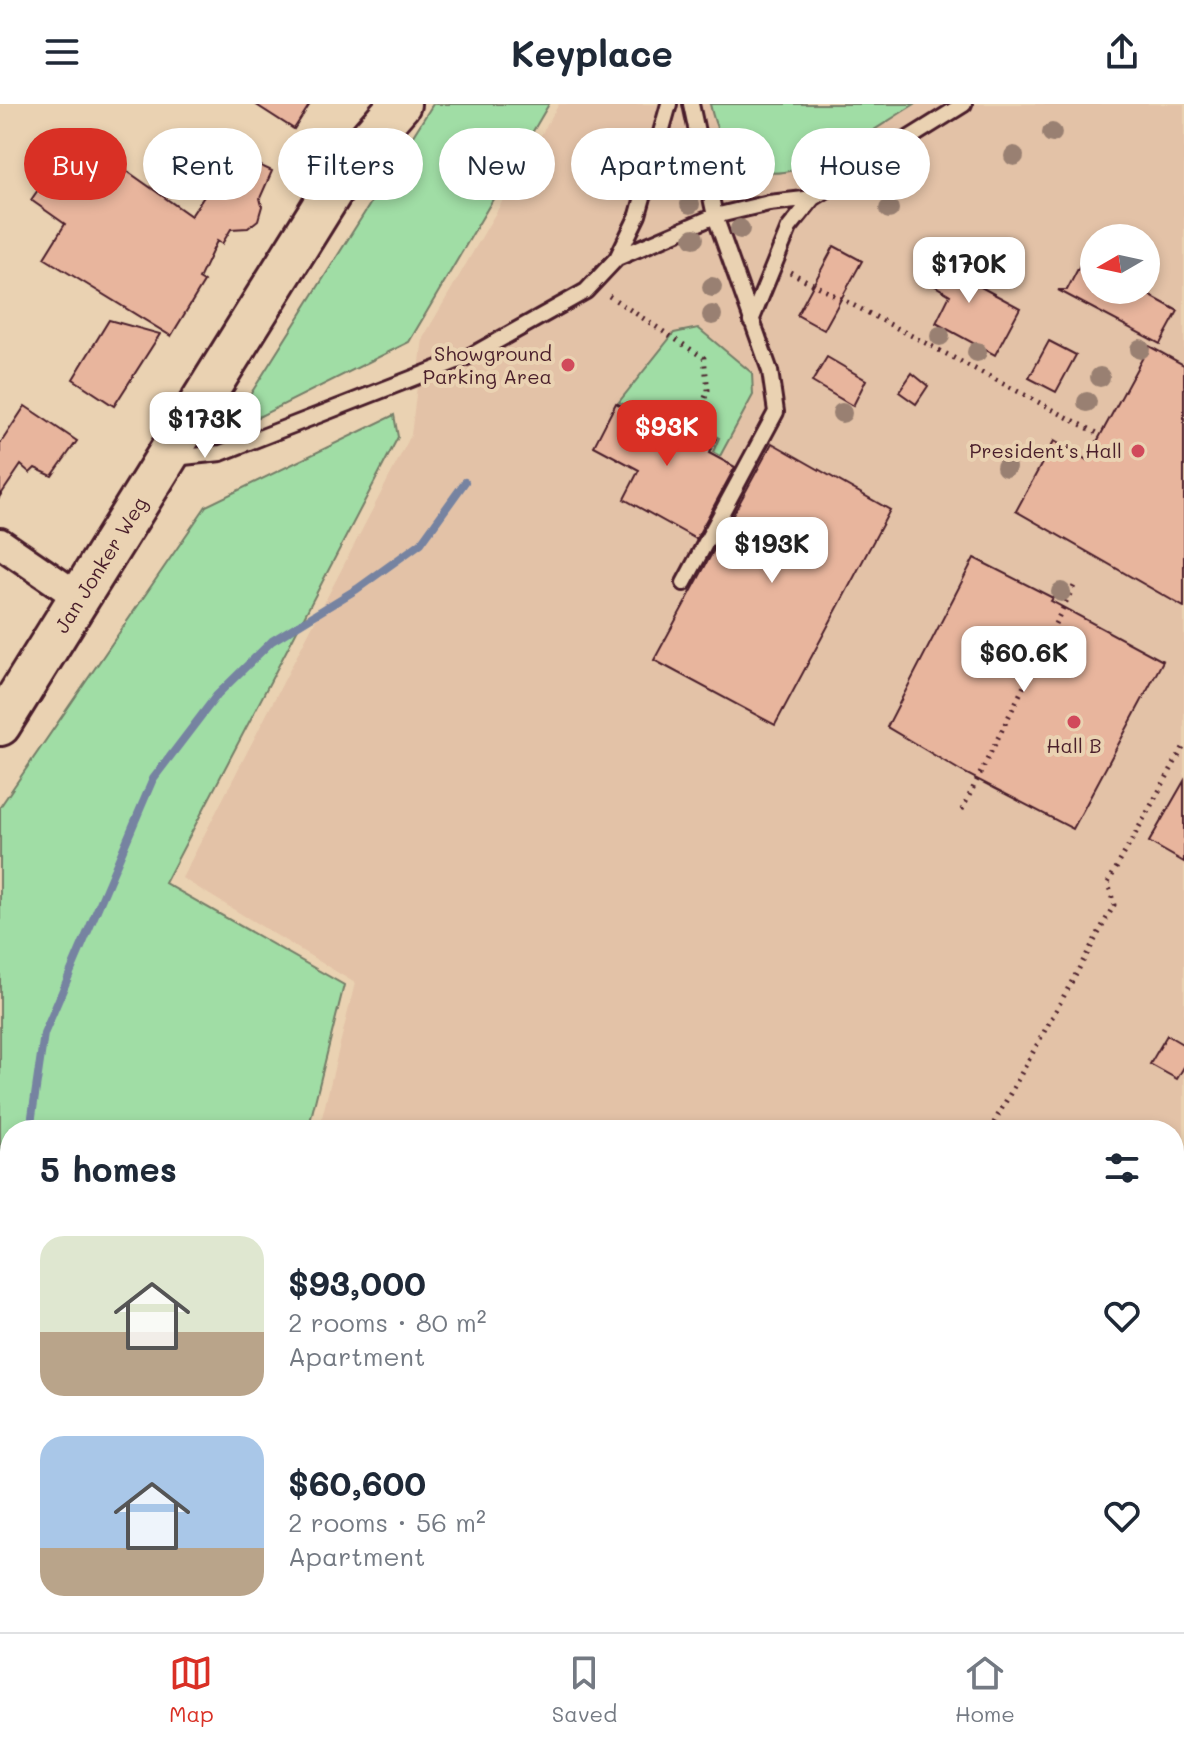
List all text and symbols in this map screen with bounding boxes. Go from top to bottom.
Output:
text: Keyplace [511,29,673,76]
icon: menu [40,30,84,74]
icon: share [1100,30,1144,74]
chip: Buy [24,128,127,200]
chip: Rent [143,128,262,200]
chip: Filters [278,128,423,200]
chip: New [439,128,555,200]
chip: Apartment [571,128,775,200]
chip: House [791,128,930,200]
north arrow [1080,224,1160,304]
map controls [1080,224,1160,304]
pin: $170K [913,237,1025,305]
text: $170K [931,246,1007,280]
place label: Showground Parking Area [423,340,552,389]
marker: Showground Parking Area [559,356,577,374]
pin: $173K [149,392,261,460]
pin: $93K [620,400,714,468]
text: $173K [168,401,242,435]
text: $93K [635,409,699,443]
place label: President's Hall [969,437,1122,463]
marker: President's Hall [1129,442,1147,460]
street label: Jan Jonker Weg [48,492,152,637]
pin: $193K [716,517,828,585]
text: $193K [734,526,810,560]
pin: $60.6K [959,626,1089,694]
text: $60.6K [979,635,1069,669]
marker: Hall B [1065,713,1083,731]
place label: Hall B [1046,732,1102,758]
text: 5 homes [40,1146,177,1191]
icon: filters [1100,1146,1144,1190]
text: $93,000 [288,1260,426,1305]
icon: home [104,1268,200,1364]
icon: heart [1100,1294,1144,1338]
text: 2 rooms · 80 m² [288,1305,487,1339]
text: Apartment [288,1339,425,1373]
text: $60,600 [288,1460,426,1505]
icon: home [104,1468,200,1564]
icon: heart [1100,1494,1144,1538]
text: 2 rooms · 56 m² [288,1505,486,1539]
text: Apartment [288,1539,425,1573]
tab: Map [169,1651,214,1728]
tab: Saved [552,1651,617,1728]
tab: Home [955,1651,1015,1728]

